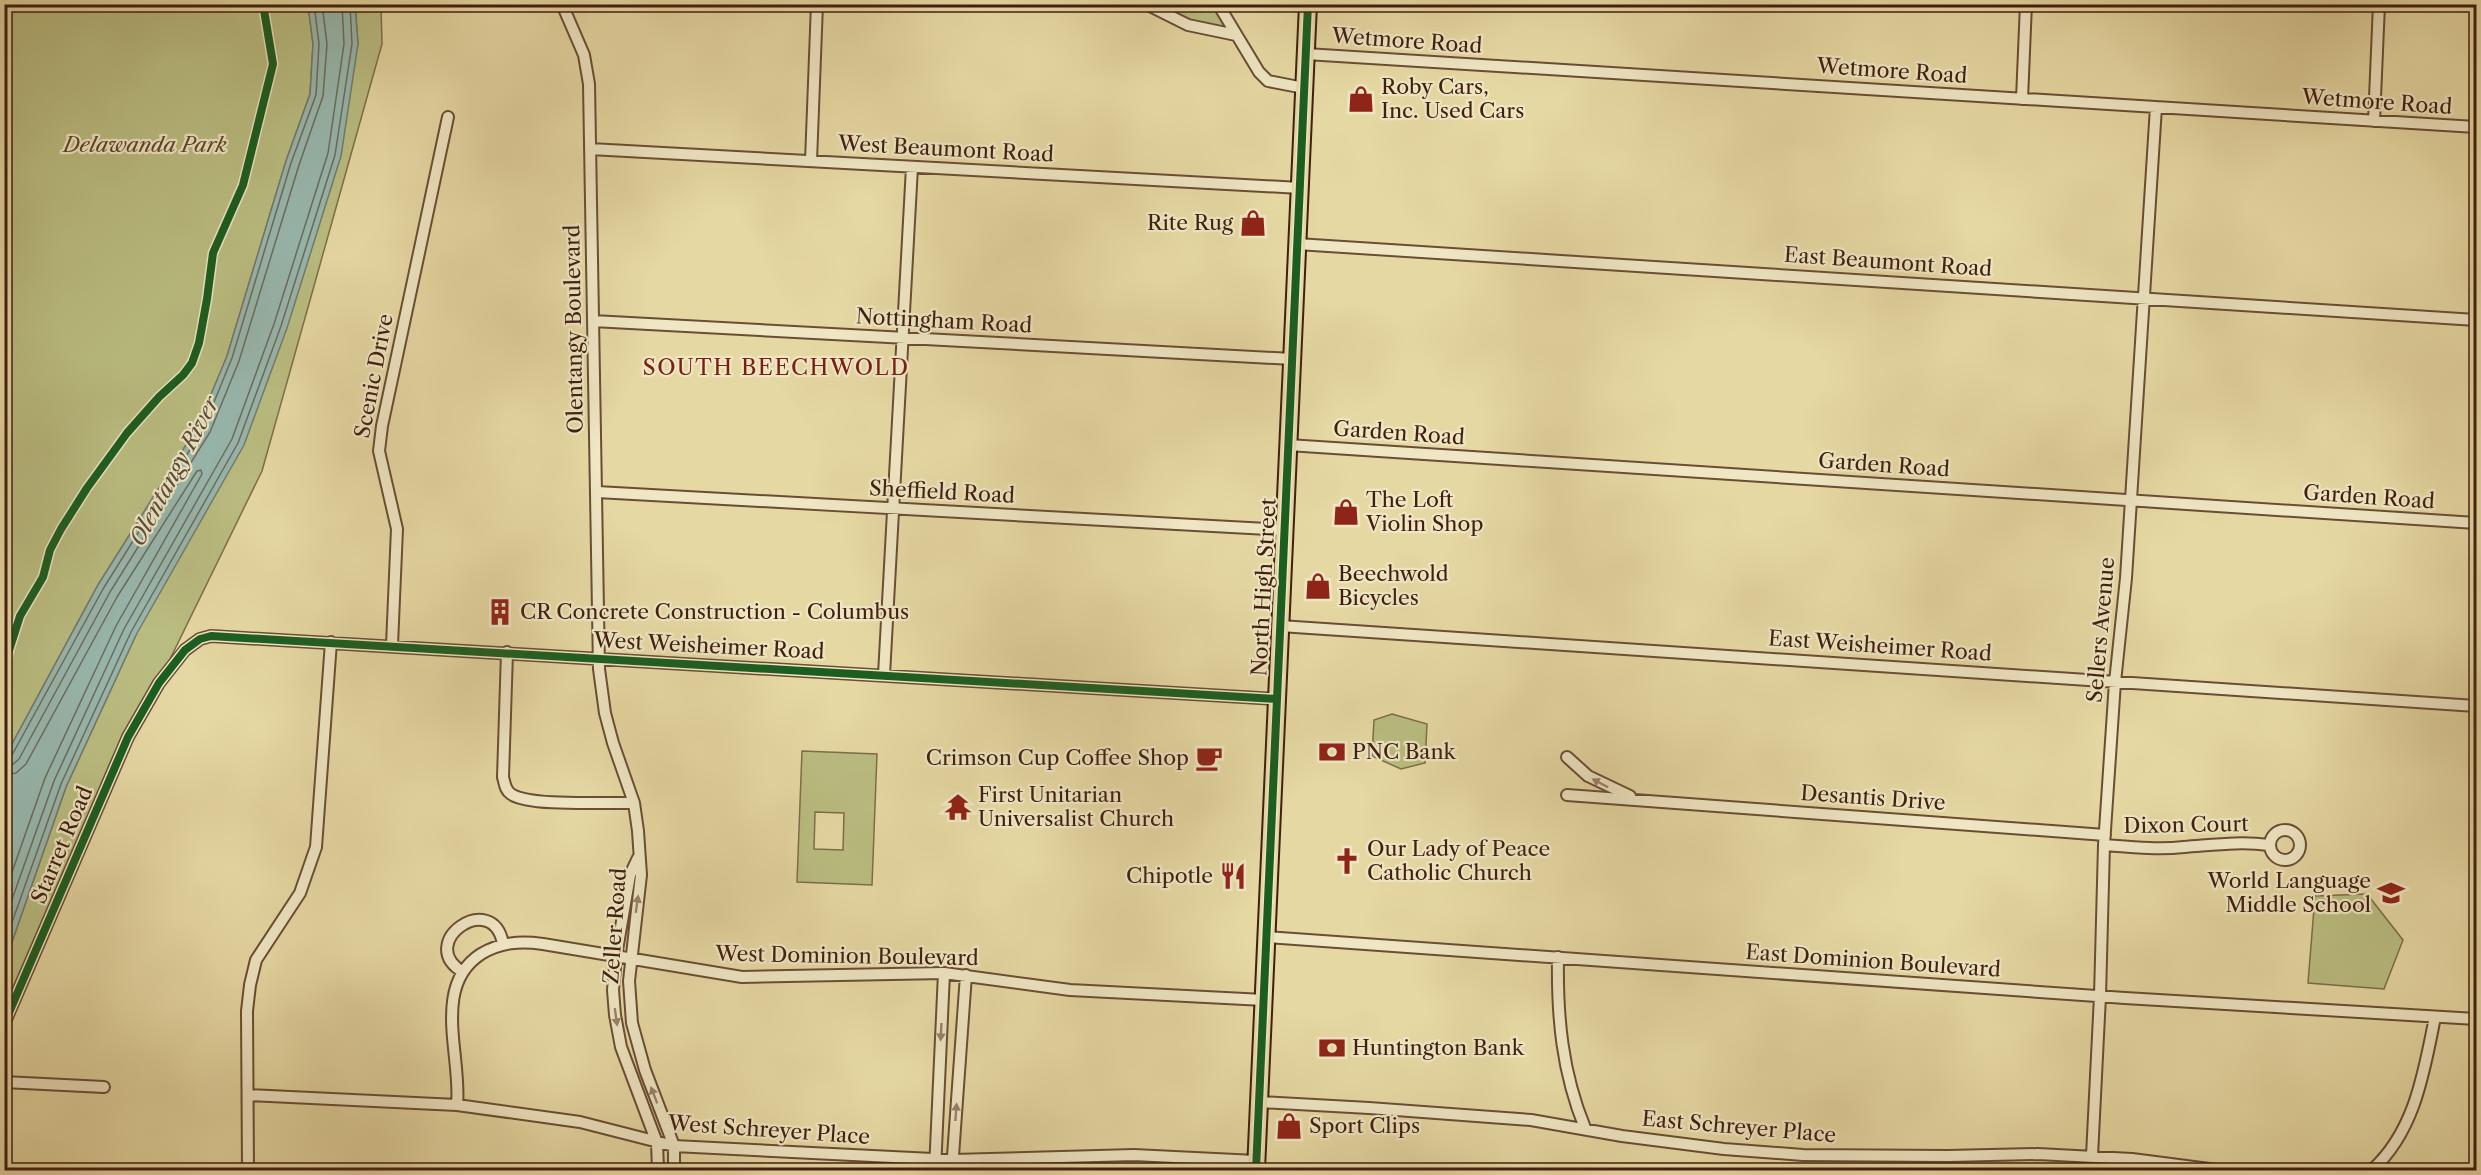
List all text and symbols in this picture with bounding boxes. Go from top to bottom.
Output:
street label: Wetmore Road [1330,23,1483,58]
street label: Wetmore Road [1815,53,1968,88]
place label: Roby Cars, Inc. Used Cars [1381,74,1524,123]
shop icon: Roby Cars, Inc. Used Cars [1346,84,1376,114]
street label: Wetmore Road [2300,84,2453,119]
street label: West Beaumont Road [837,130,1055,167]
park label: Delawanda Park [61,132,227,157]
shop icon: Rite Rug [1238,208,1268,238]
place label: Rite Rug [1147,210,1234,235]
street label: Olentangy Boulevard [559,224,588,434]
street label: East Beaumont Road [1783,242,1993,281]
street label: Nottingham Road [855,303,1033,338]
street label: Scenic Drive [349,312,398,440]
district label: SOUTH BEECHWOLD [642,354,910,381]
water label: Olentangy River [124,390,226,551]
street label: Garden Road [1332,415,1466,450]
street label: Garden Road [1817,447,1951,482]
street label: Sheffield Road [868,475,1016,508]
street label: Garden Road [2302,479,2436,514]
place label: The Loft Violin Shop [1365,487,1483,536]
street label: North High Street [1246,497,1281,677]
shop icon: The Loft Violin Shop [1331,497,1361,527]
street label: Sellers Avenue [2082,556,2119,704]
place label: Beechwold Bicycles [1338,561,1449,610]
shop icon: Beechwold Bicycles [1303,571,1333,601]
building icon: CR Concrete Construction - Columbus [485,597,515,627]
place label: CR Concrete Construction - Columbus [520,599,909,624]
street label: East Weisheimer Road [1767,625,1993,666]
street label: West Weisheimer Road [592,627,825,664]
bank icon: PNC Bank [1317,737,1347,767]
place label: PNC Bank [1352,739,1457,764]
cafe icon: Crimson Cup Coffee Shop [1194,743,1224,773]
place label: Crimson Cup Coffee Shop [926,745,1189,770]
one-way arrow [1591,778,1608,788]
street label: Desantis Drive [1800,780,1946,815]
street label: Starret Road [26,782,98,907]
place label: First Unitarian Universalist Church [978,782,1174,831]
temple icon: First Unitarian Universalist Church [943,792,973,822]
street label: Dixon Court [2123,811,2249,838]
place label: Our Lady of Peace Catholic Church [1367,836,1550,885]
church icon: Our Lady of Peace Catholic Church [1332,846,1362,876]
restaurant icon: Chipotle [1218,861,1248,891]
place label: Chipotle [1126,863,1213,888]
street label: Zeller Road [598,867,631,985]
place label: World Language Middle School [2207,868,2371,917]
school or university icon: World Language Middle School [2376,878,2406,908]
one-way arrow [633,894,642,913]
street label: East Dominion Boulevard [1745,939,2002,982]
street label: West Dominion Boulevard [714,941,979,970]
one-way arrow [611,1008,620,1027]
one-way arrow [937,1022,946,1041]
bank icon: Huntington Bank [1317,1033,1347,1063]
place label: Huntington Bank [1352,1035,1525,1060]
one-way arrow [649,1085,659,1103]
one-way arrow [952,1103,961,1122]
street label: East Schreyer Place [1641,1106,1837,1147]
street label: West Schreyer Place [666,1110,871,1149]
shop icon: Sport Clips [1274,1111,1304,1141]
place label: Sport Clips [1309,1113,1420,1138]

